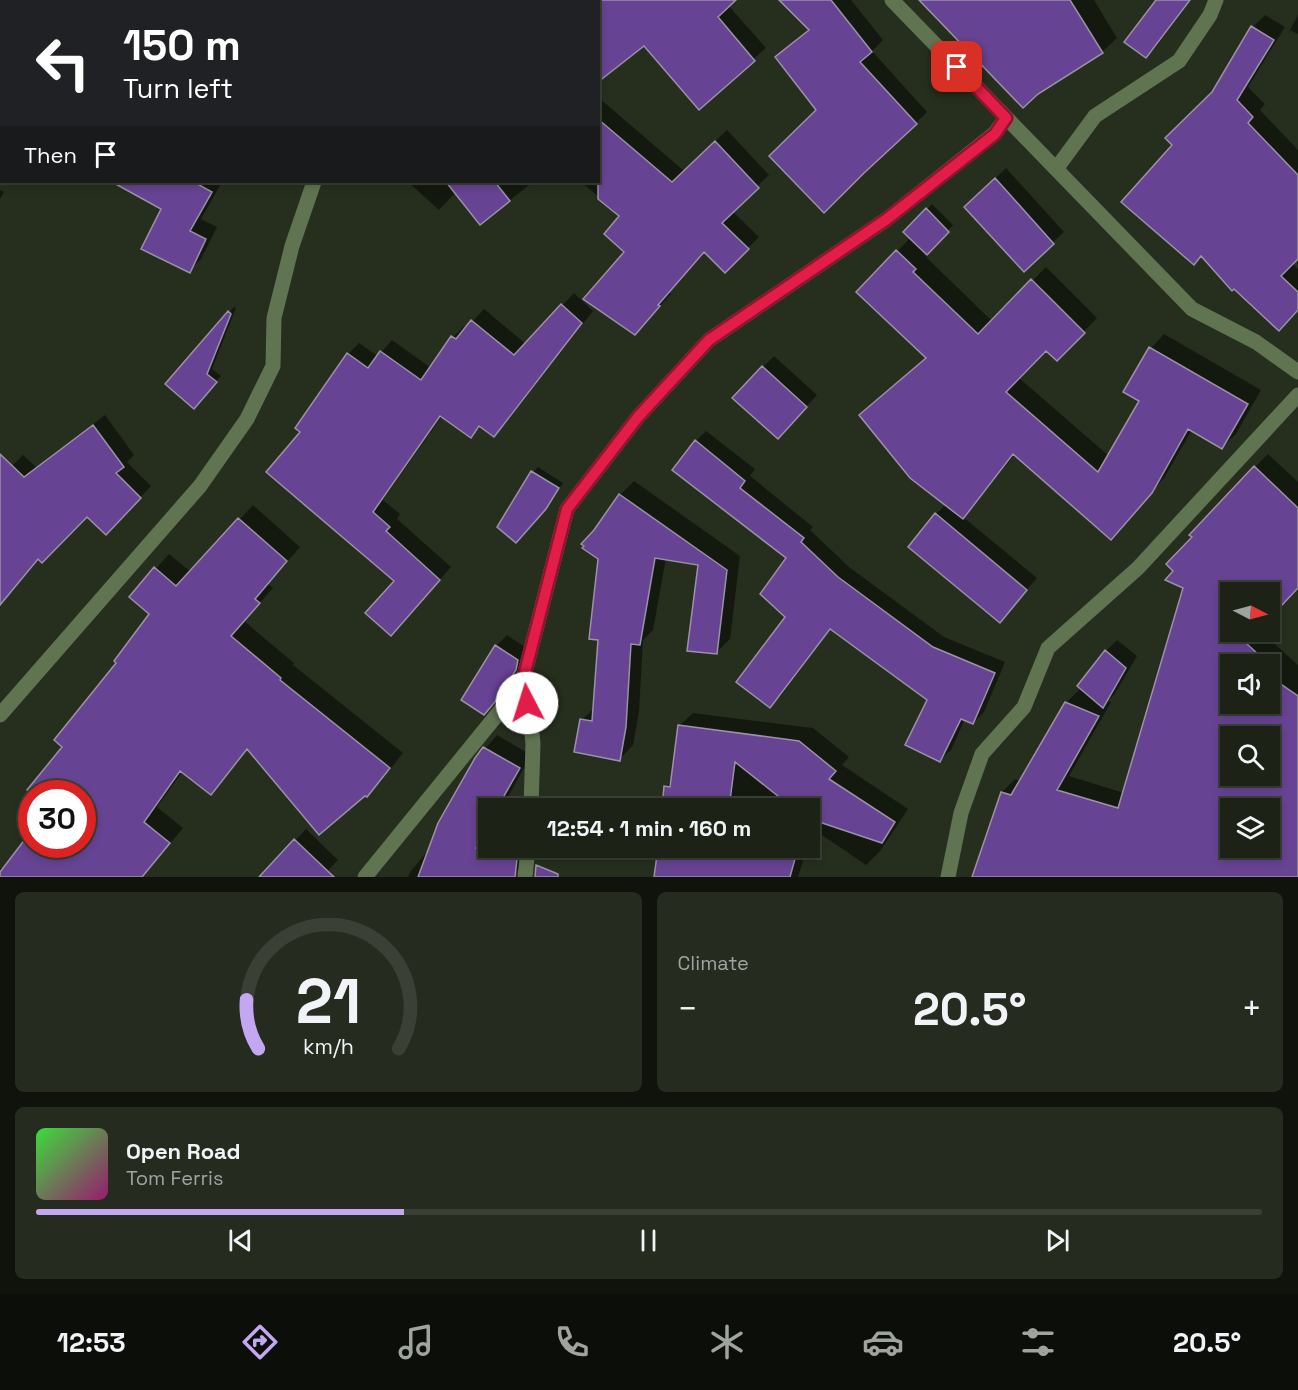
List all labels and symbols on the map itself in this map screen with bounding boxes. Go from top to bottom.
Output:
pin [931,41,982,92]
north arrow [1220,582,1280,642]
position arrow [495,671,559,735]
speed limit sign: 30 [18,780,96,858]

